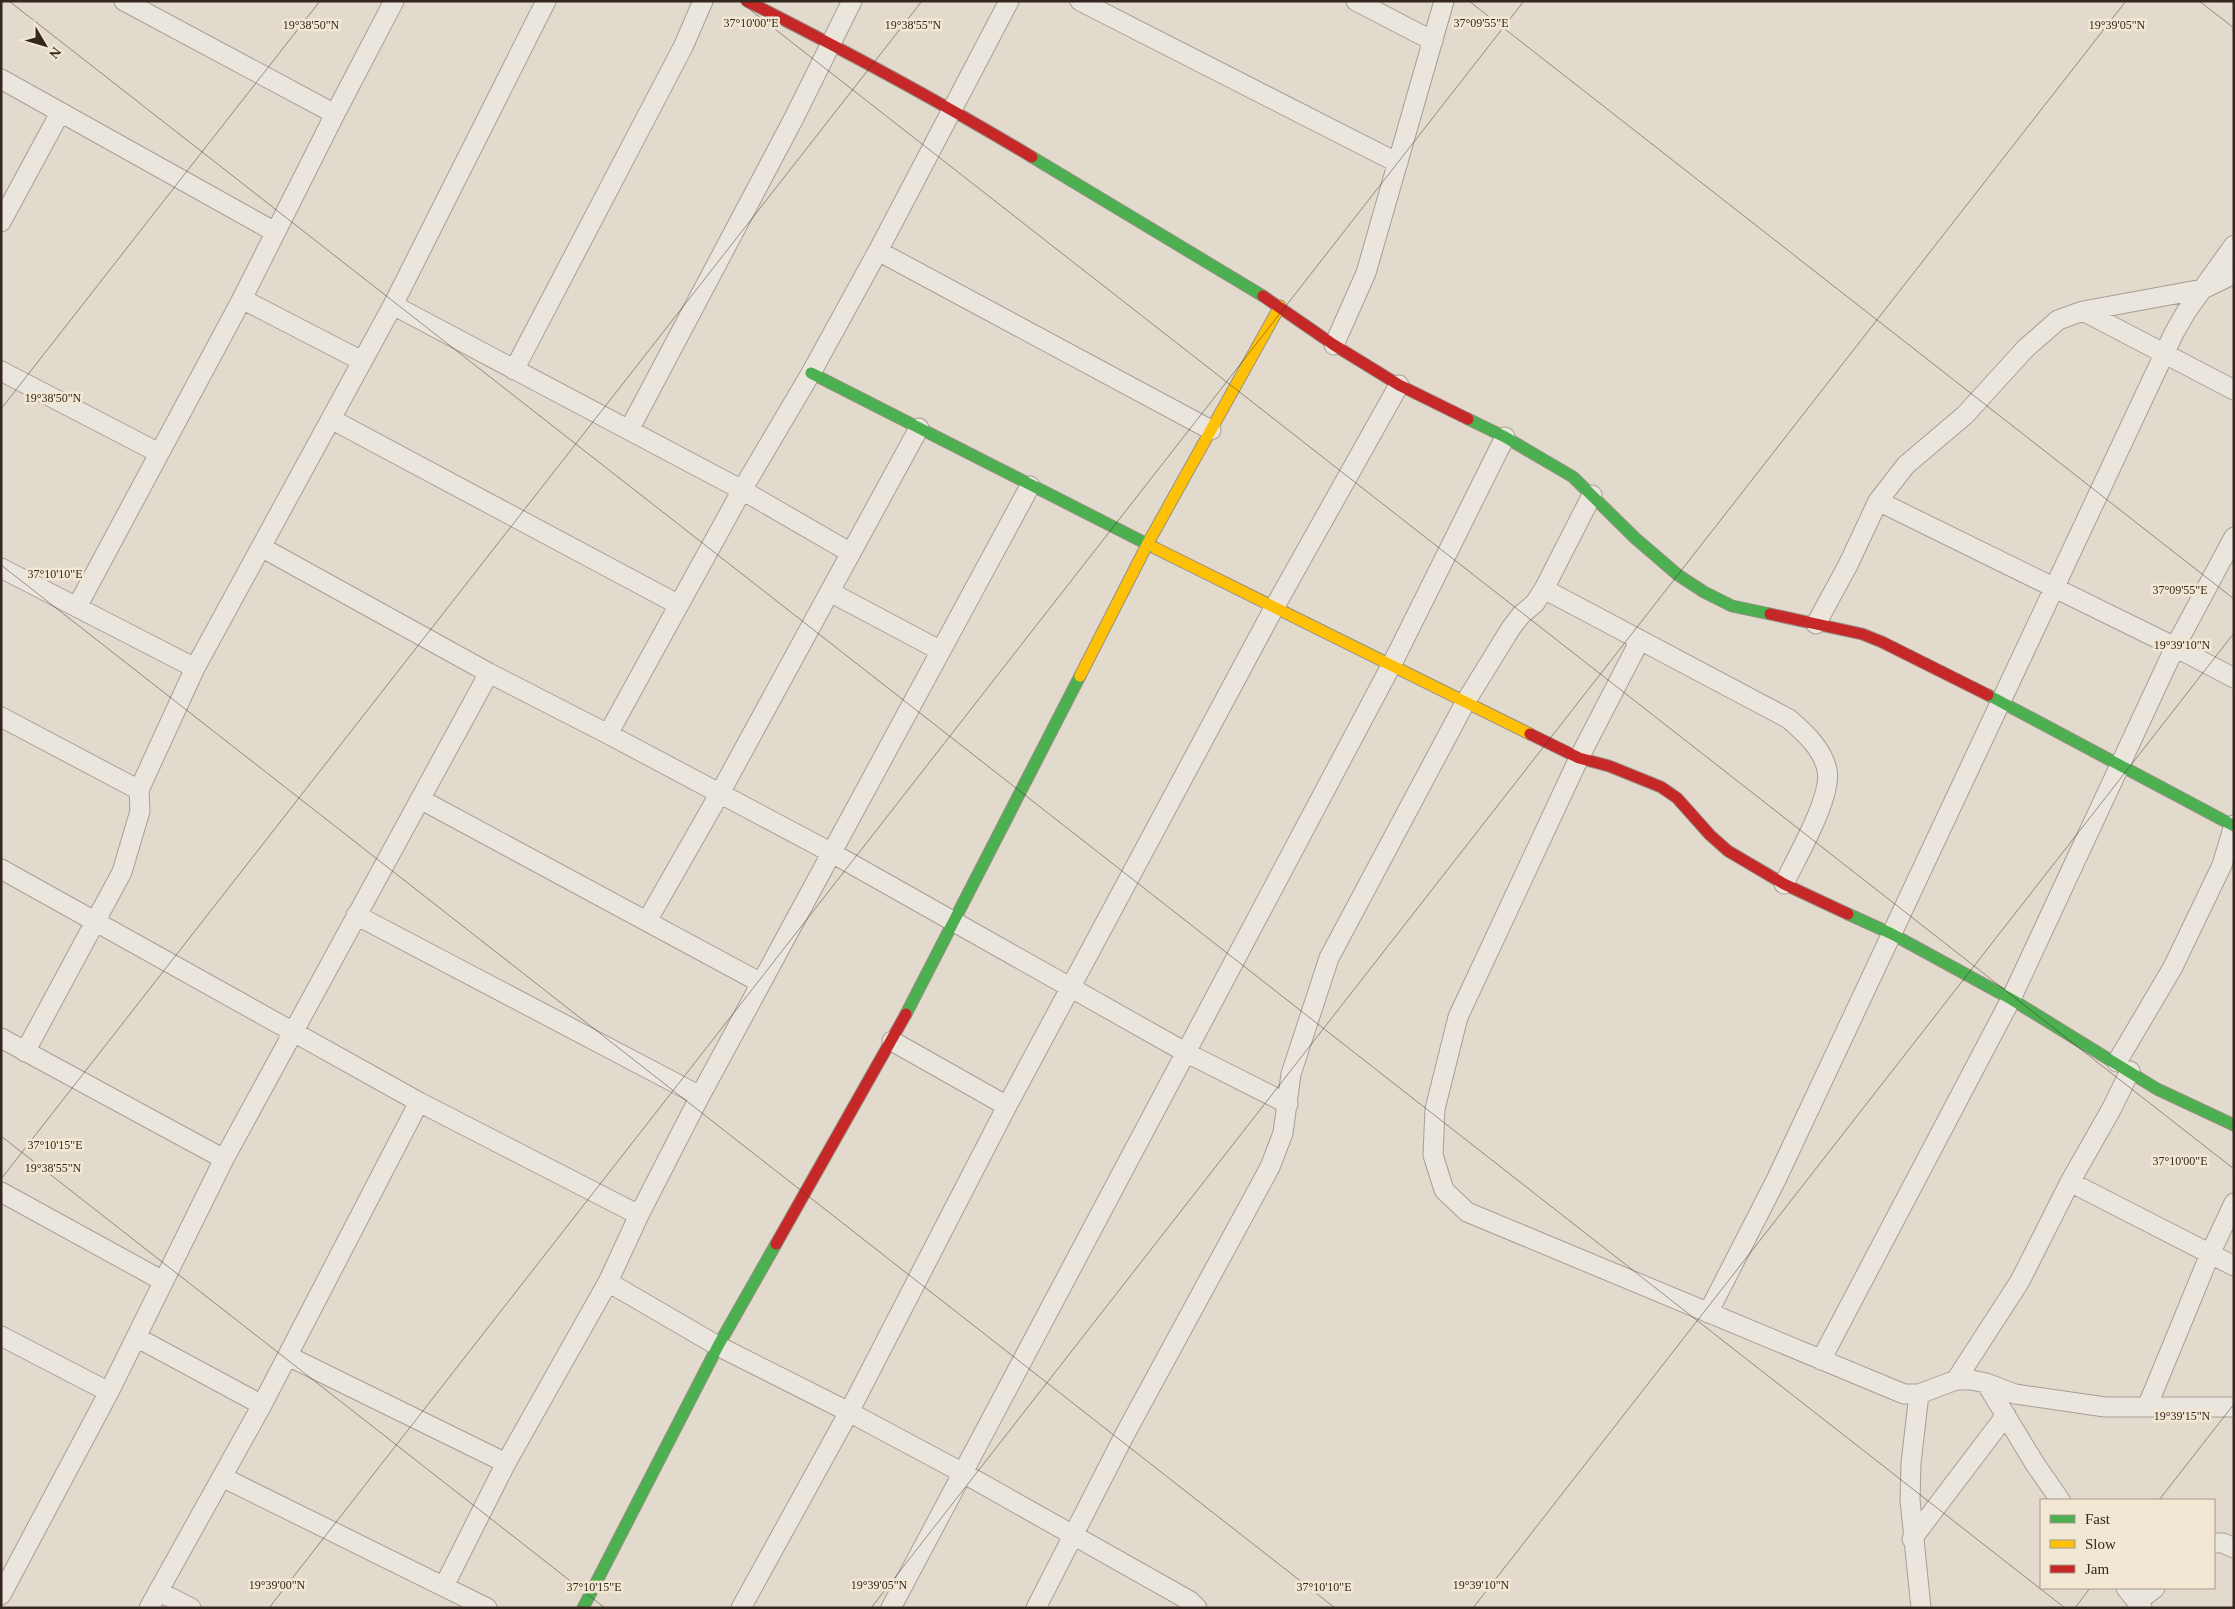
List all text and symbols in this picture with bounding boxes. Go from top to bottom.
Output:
text: 37°10'00"E [723,16,779,30]
text: 37°09'55"E [1453,16,1509,30]
text: 19°38'50"N [283,18,340,32]
text: 19°38'55"N [885,18,942,32]
text: 19°39'05"N [2089,18,2146,32]
north arrow [20,20,70,70]
text: N [46,44,64,61]
text: 19°38'50"N [25,391,82,405]
text: 37°10'10"E [27,567,83,581]
text: 37°09'55"E [2152,583,2208,597]
text: 19°39'10"N [2154,638,2211,652]
text: 37°10'15"E [27,1138,83,1152]
text: 37°10'00"E [2152,1154,2208,1168]
text: 19°38'55"N [25,1161,82,1175]
text: 19°39'15"N [2154,1409,2211,1423]
legend [2040,1499,2215,1589]
text: Fast [2085,1511,2111,1527]
text: Slow [2085,1536,2116,1552]
text: Jam [2085,1561,2109,1577]
text: 19°39'00"N [249,1578,306,1592]
text: 19°39'05"N [851,1578,908,1592]
text: 19°39'10"N [1453,1578,1510,1592]
text: 37°10'15"E [566,1580,622,1594]
text: 37°10'10"E [1296,1580,1352,1594]

